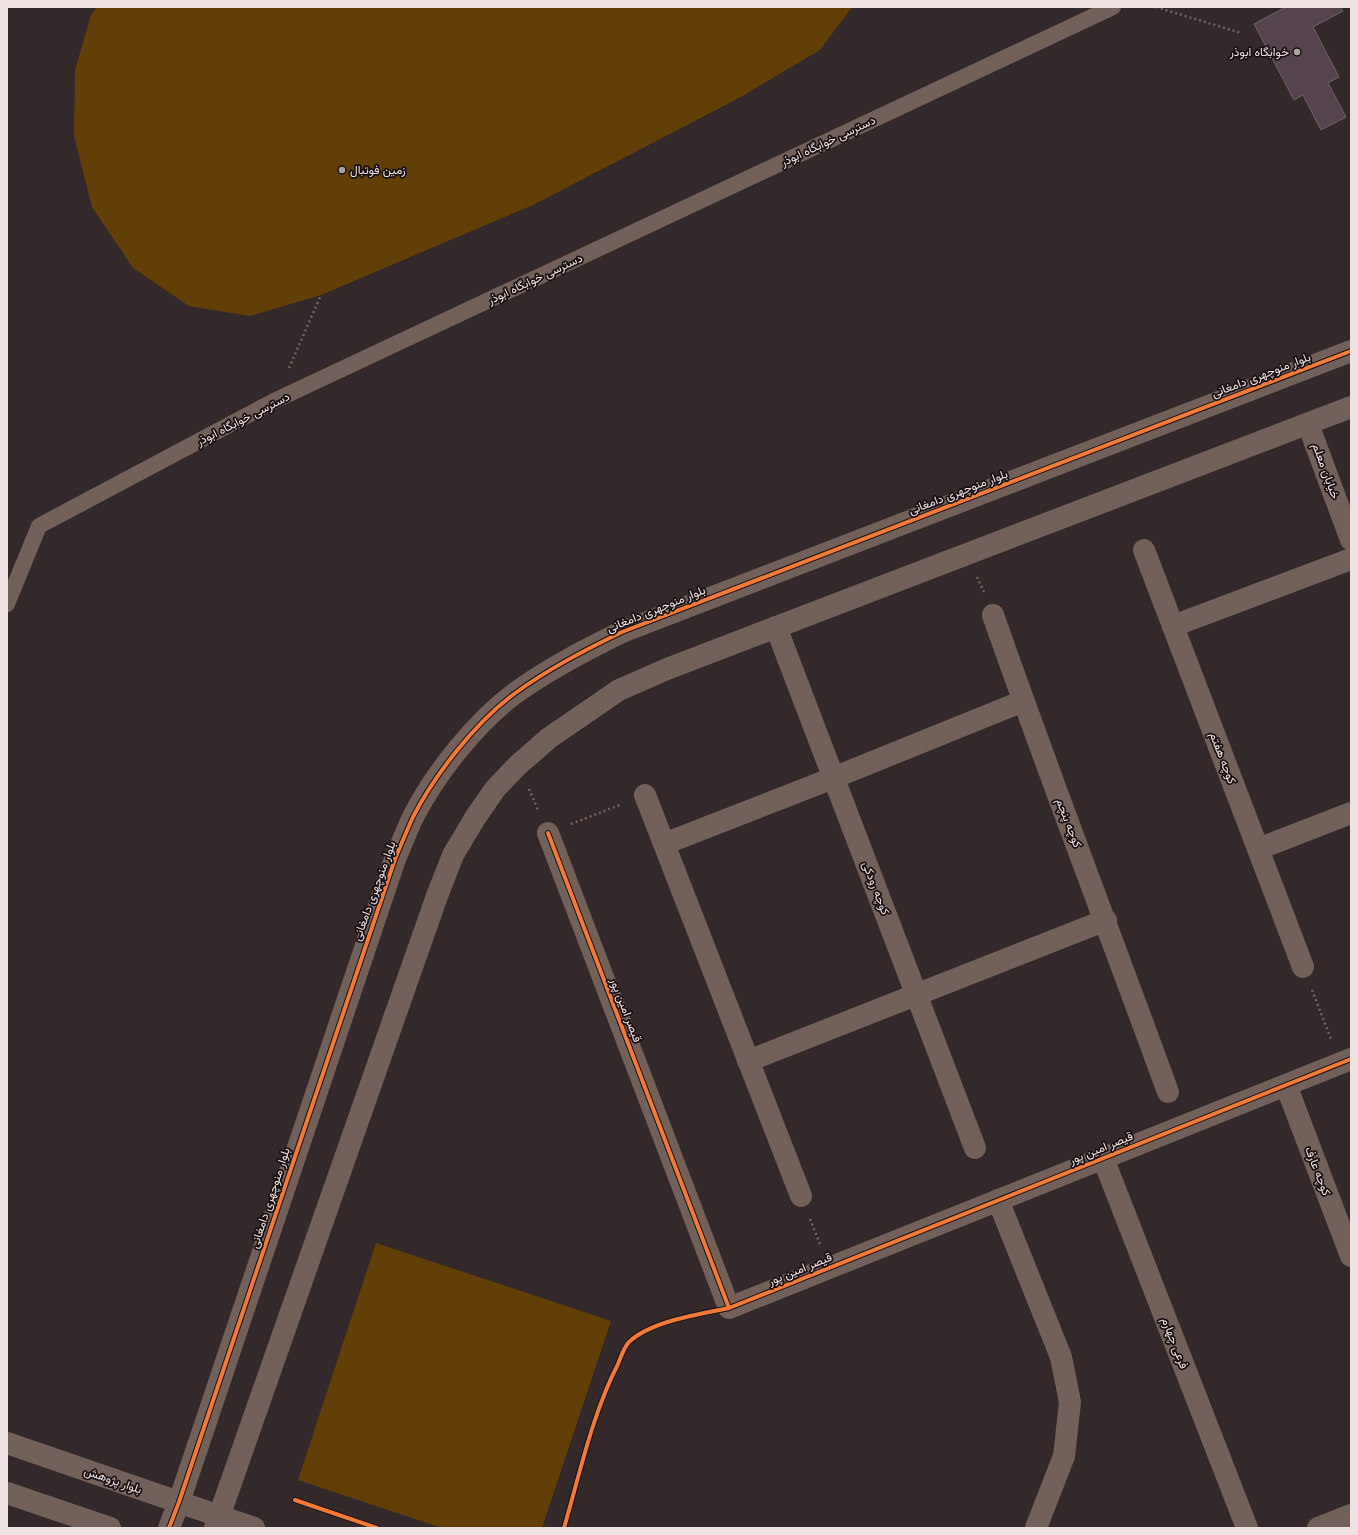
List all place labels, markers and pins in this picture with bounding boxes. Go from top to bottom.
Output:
place label: خوابگاه ابوذر [1229,44,1289,62]
marker: خوابگاه ابوذر [1292,47,1302,57]
place label: زمین فوتبال [350,162,406,180]
marker: زمین فوتبال [337,165,347,175]

